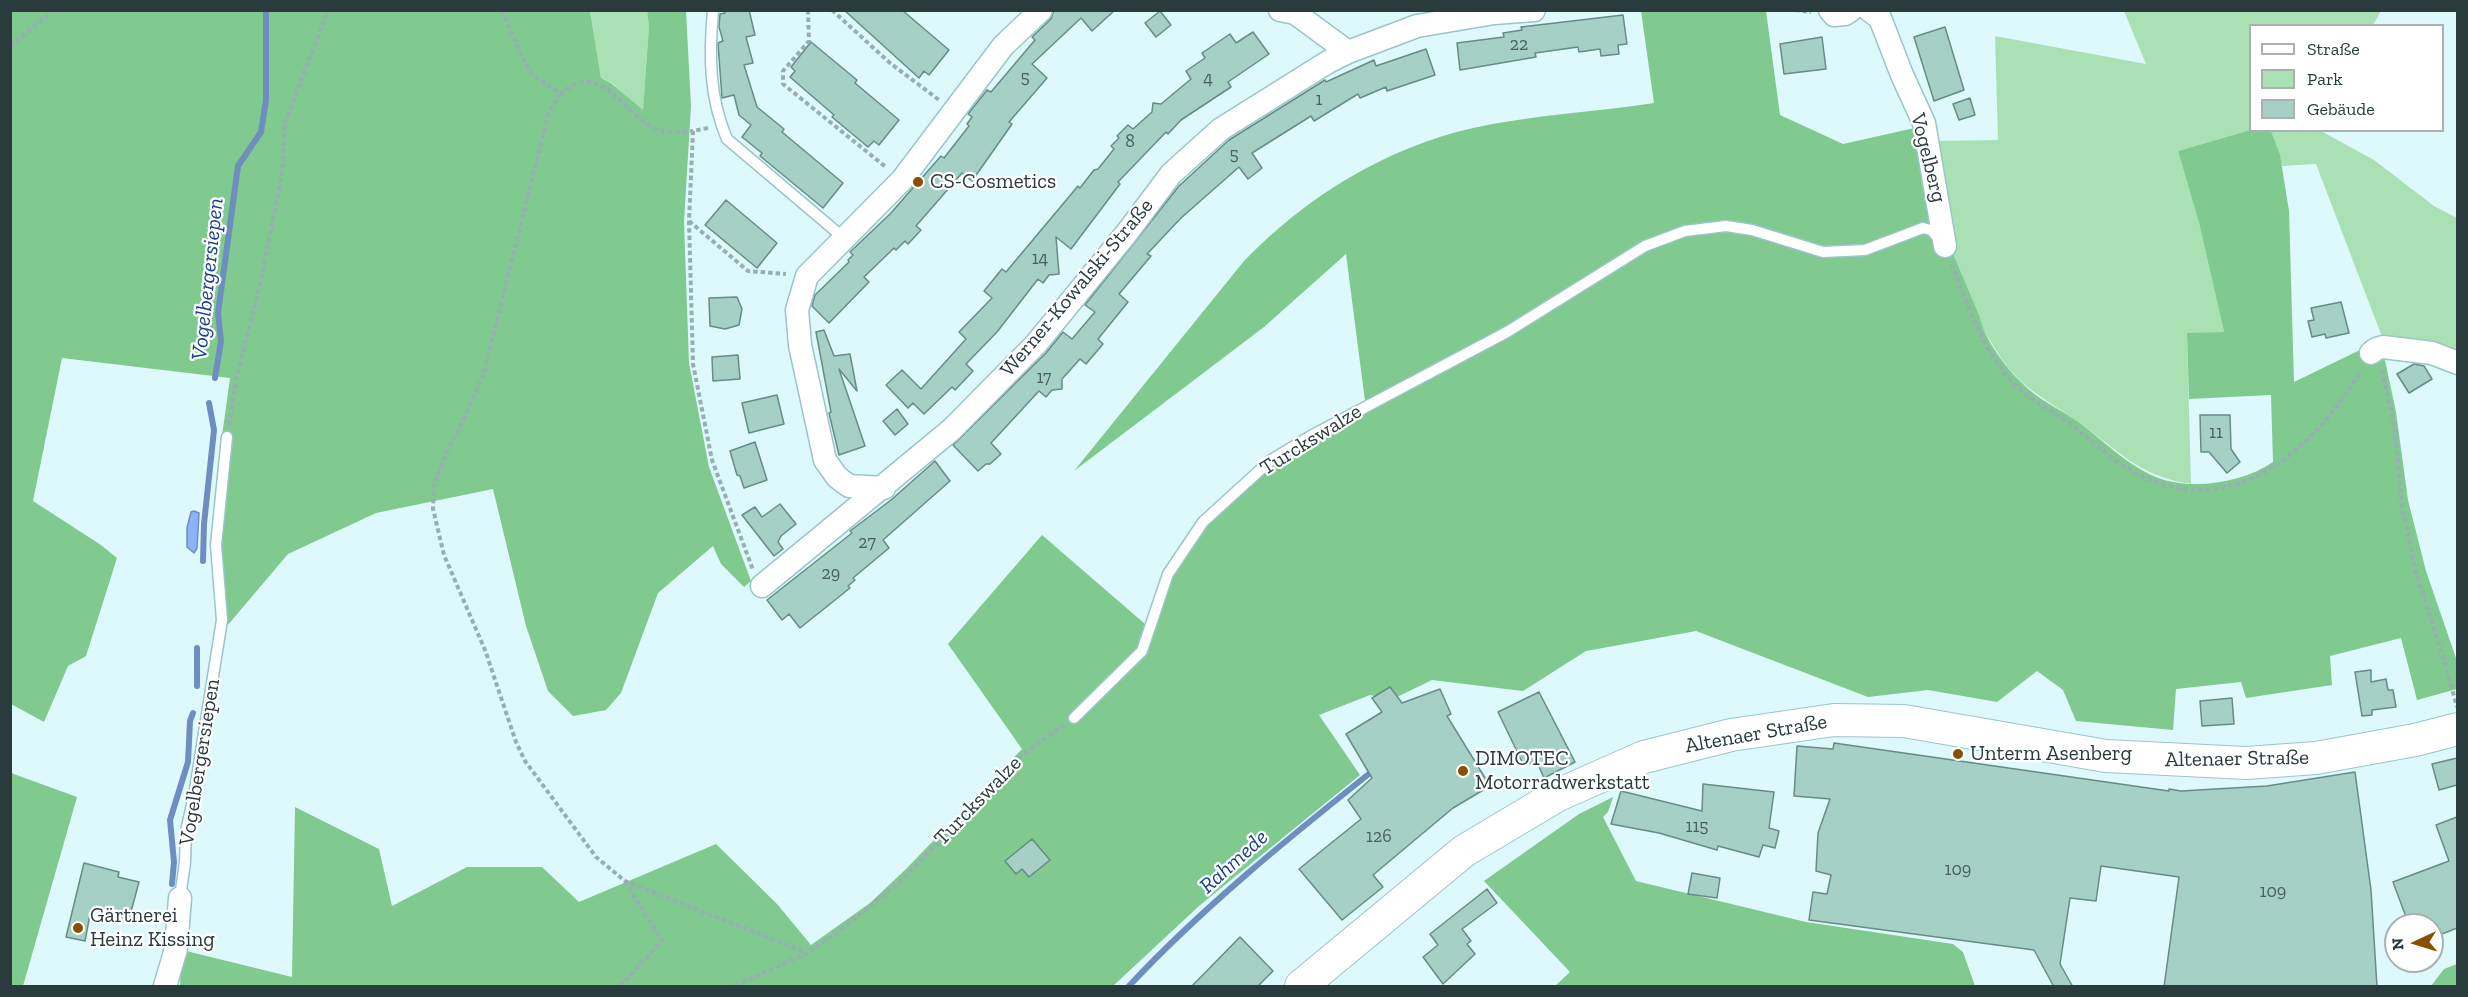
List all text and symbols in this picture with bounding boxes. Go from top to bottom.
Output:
legend [2249,24,2444,132]
house number: 22 [1510,34,1528,56]
text: Straße [2307,38,2360,60]
house number: 5 [1020,67,1030,89]
house number: 4 [1203,68,1213,90]
text: Park [2307,68,2343,90]
house number: 1 [1316,89,1322,111]
text: Gebäude [2307,98,2375,120]
street label: Vogelberg [1905,111,1951,205]
house number: 8 [1125,131,1135,153]
house number: 5 [1229,144,1239,166]
place label: CS-Cosmetics [930,169,1056,195]
marker: CS-Cosmetics [911,175,925,189]
street label: Werner-Kowalski-Straße [995,194,1159,382]
water label: Vogelbergersiepen [186,197,230,361]
house number: 14 [1032,248,1048,270]
house number: 17 [1036,367,1052,389]
street label: Turckswalze [1256,399,1366,481]
house number: 11 [2209,422,2223,444]
house number: 27 [858,532,876,554]
house number: 29 [822,563,840,585]
street label: Vogelbergersiepen [174,677,226,847]
street label: Altenaer Straße [1683,709,1829,759]
place label: Unterm Asenberg [1970,741,2132,767]
street label: Altenaer Straße [2165,745,2309,773]
place label: DIMOTEC Motorradwerkstatt [1475,746,1650,796]
marker: Unterm Asenberg [1951,747,1965,761]
street label: Turckswalze [929,751,1027,851]
marker: DIMOTEC Motorradwerkstatt [1456,764,1470,778]
house number: 115 [1685,816,1709,838]
water label: Rahmede [1194,824,1274,900]
house number: 126 [1366,826,1392,848]
house number: 109 [1945,859,1971,881]
house number: 109 [2260,881,2286,903]
place label: Gärtnerei Heinz Kissing [90,903,215,953]
north arrow [2384,913,2444,973]
marker: Gärtnerei Heinz Kissing [71,921,85,935]
text: N [2388,937,2407,951]

